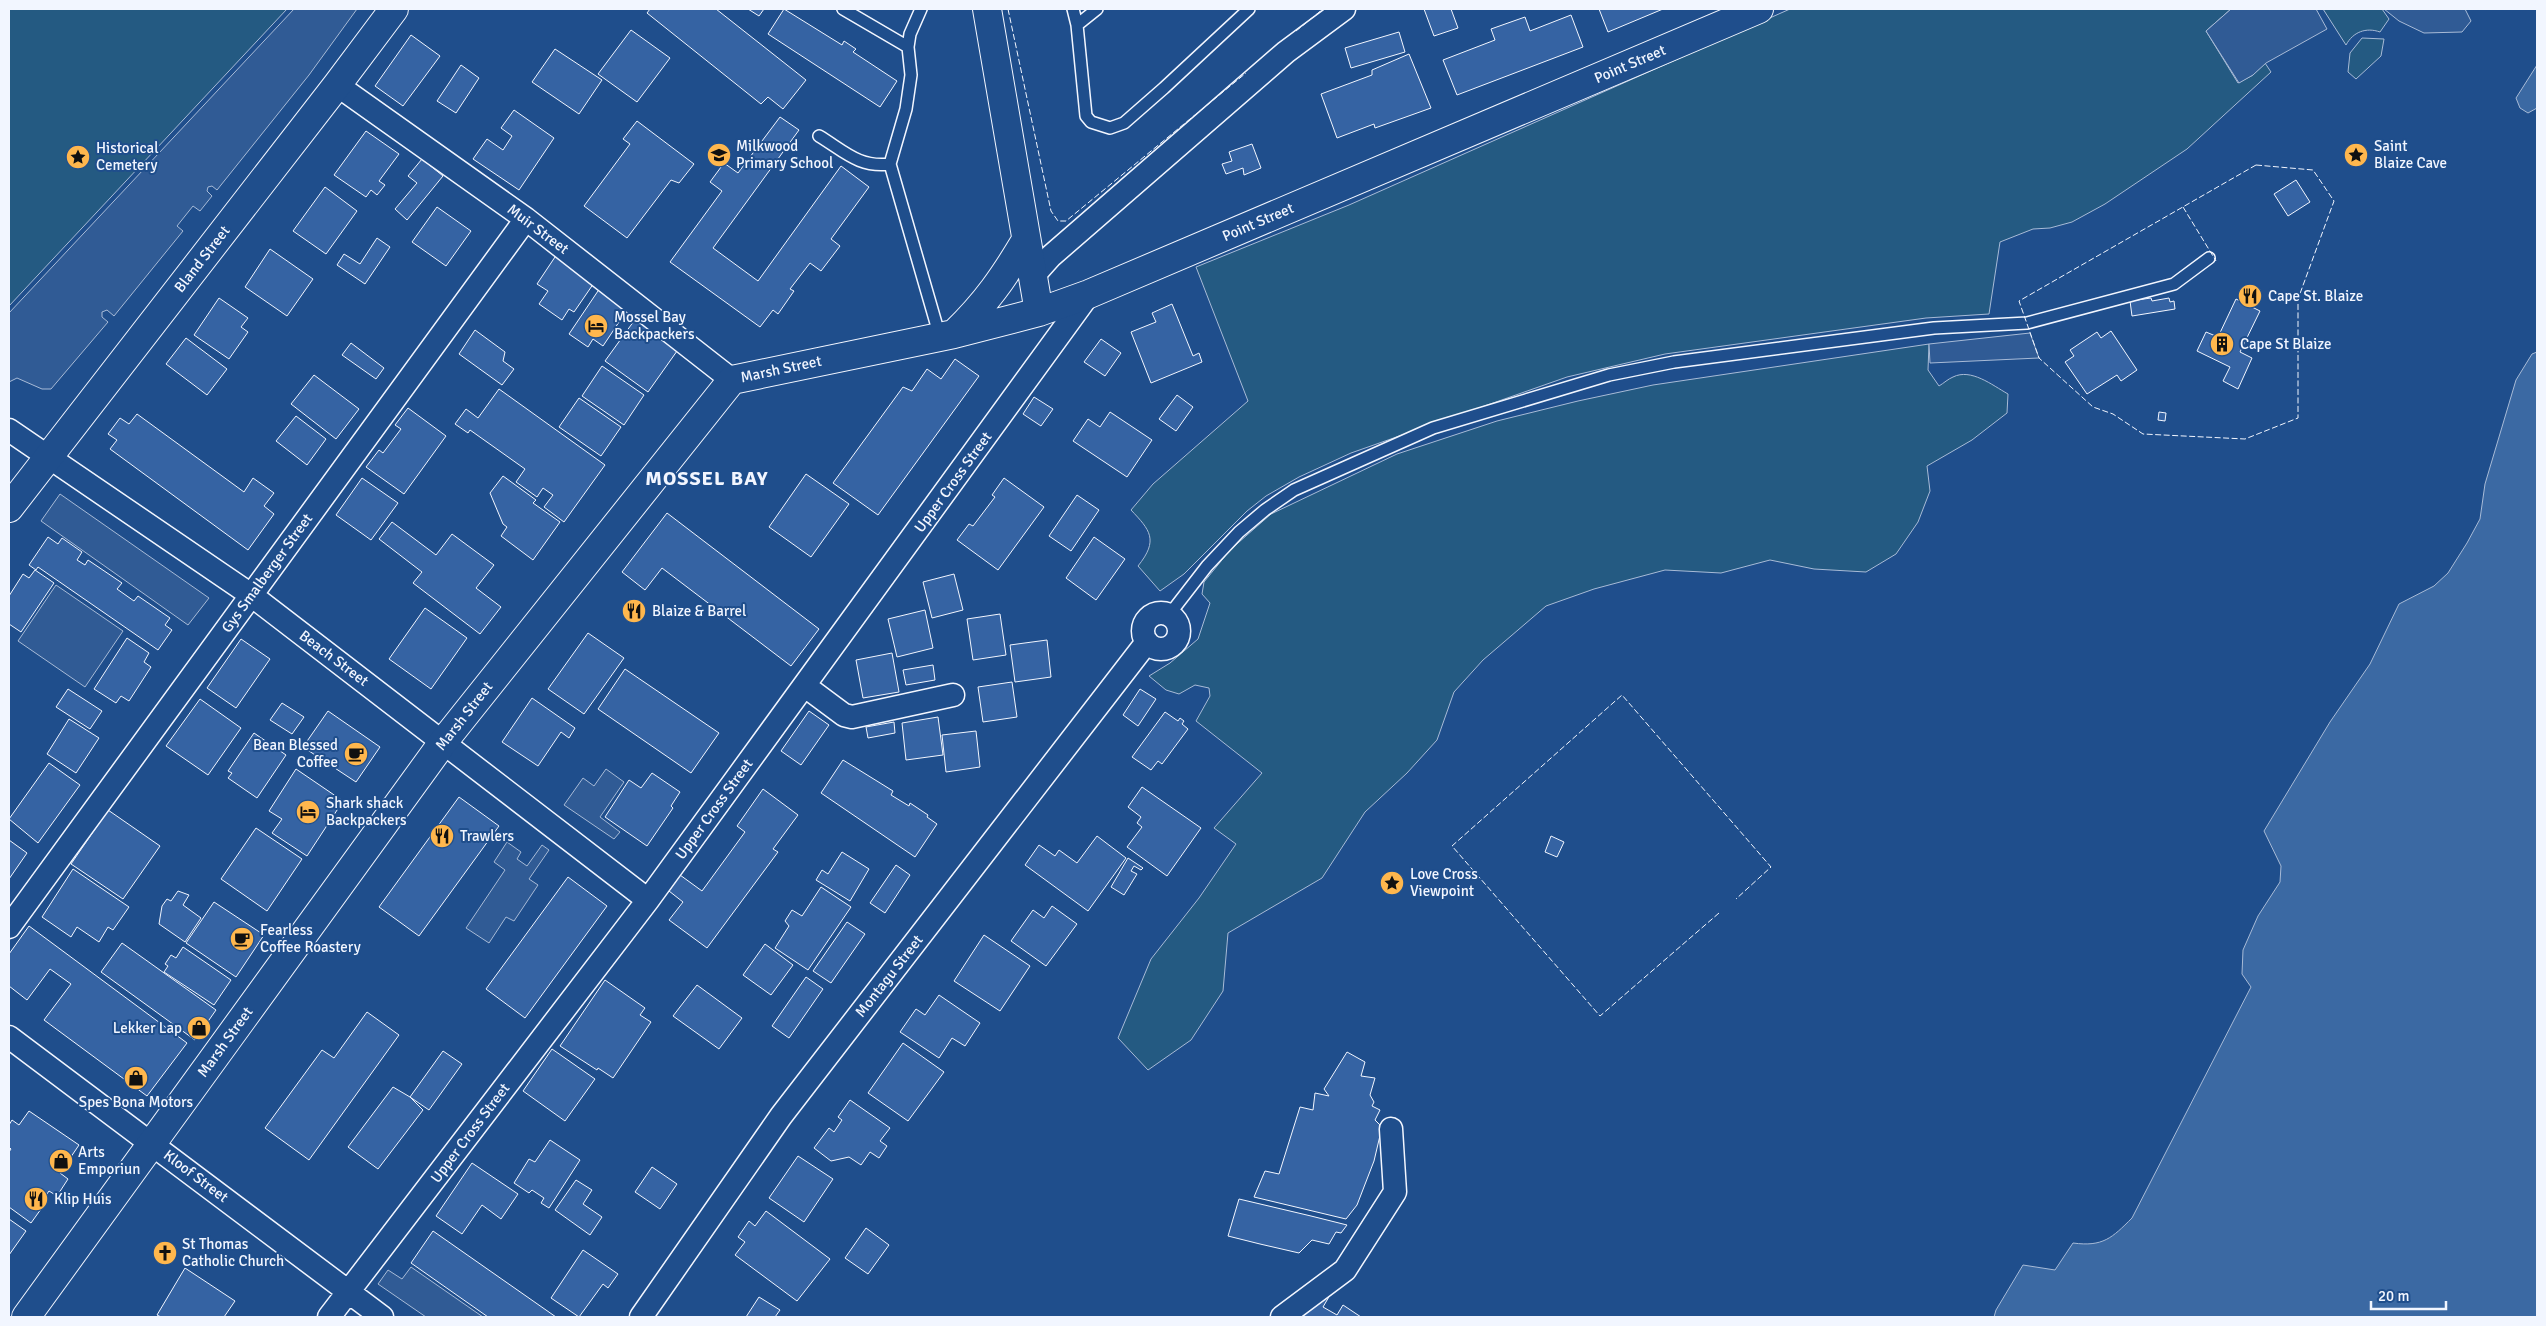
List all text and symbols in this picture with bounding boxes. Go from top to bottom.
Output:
street label: Point Street [1592,41,1668,87]
place label: Milkwood Primary School [736,137,833,172]
place label: Saint Blaize Cave [2374,137,2447,172]
place label: Historical Cemetery [96,139,159,174]
school or university icon: Milkwood Primary School [706,142,732,168]
place icon: Saint Blaize Cave [2343,142,2369,168]
place icon: Historical Cemetery [65,144,91,170]
street label: Point Street [1220,199,1296,245]
street label: Muir Street [504,200,572,258]
street label: Bland Street [170,222,234,296]
restaurant icon: Cape St. Blaize [2237,283,2263,309]
place label: Cape St. Blaize [2268,287,2363,305]
place label: Mossel Bay Backpackers [614,308,695,343]
hotel icon: Mossel Bay Backpackers [583,313,609,339]
building icon: Cape St Blaize [2209,331,2235,357]
place label: Cape St Blaize [2240,335,2331,353]
street label: Marsh Street [739,352,823,386]
street label: Upper Cross Street [910,428,996,536]
district label: MOSSEL BAY [645,466,769,491]
street label: Gys Smalberger Street [218,510,316,636]
restaurant icon: Blaize & Barrel [621,598,647,624]
place label: Blaize & Barrel [652,602,746,620]
street label: Beach Street [296,626,372,690]
street label: Marsh Street [432,678,496,754]
place label: Bean Blessed Coffee [253,736,338,771]
cafe icon: Bean Blessed Coffee [343,741,369,767]
street label: Upper Cross Street [671,755,757,863]
place label: Shark shack Backpackers [326,794,407,829]
hotel icon: Shark shack Backpackers [295,799,321,825]
restaurant icon: Trawlers [429,823,455,849]
place label: Trawlers [460,827,515,845]
place label: Love Cross Viewpoint [1410,865,1478,900]
place icon: Love Cross Viewpoint [1379,870,1405,896]
place label: Fearless Coffee Roastery [260,921,361,956]
cafe icon: Fearless Coffee Roastery [229,926,255,952]
street label: Montagu Street [851,931,927,1021]
street label: Marsh Street [194,1003,256,1081]
shop icon: Lekker Lap [186,1015,212,1041]
place label: Lekker Lap [113,1019,182,1037]
shop icon: Spes Bona Motors [123,1065,149,1091]
street label: Upper Cross Street [427,1080,513,1186]
place label: Spes Bona Motors [79,1093,194,1111]
place label: Arts Emporiun [78,1143,140,1178]
street label: Kloof Street [160,1146,232,1206]
shop icon: Arts Emporiun [48,1148,74,1174]
restaurant icon: Klip Huis [23,1186,49,1212]
place label: Klip Huis [54,1190,112,1208]
place label: St Thomas Catholic Church [182,1235,284,1270]
church icon: St Thomas Catholic Church [152,1240,178,1266]
scale bar [2371,1278,2446,1310]
text: 20 m [2378,1287,2409,1305]

